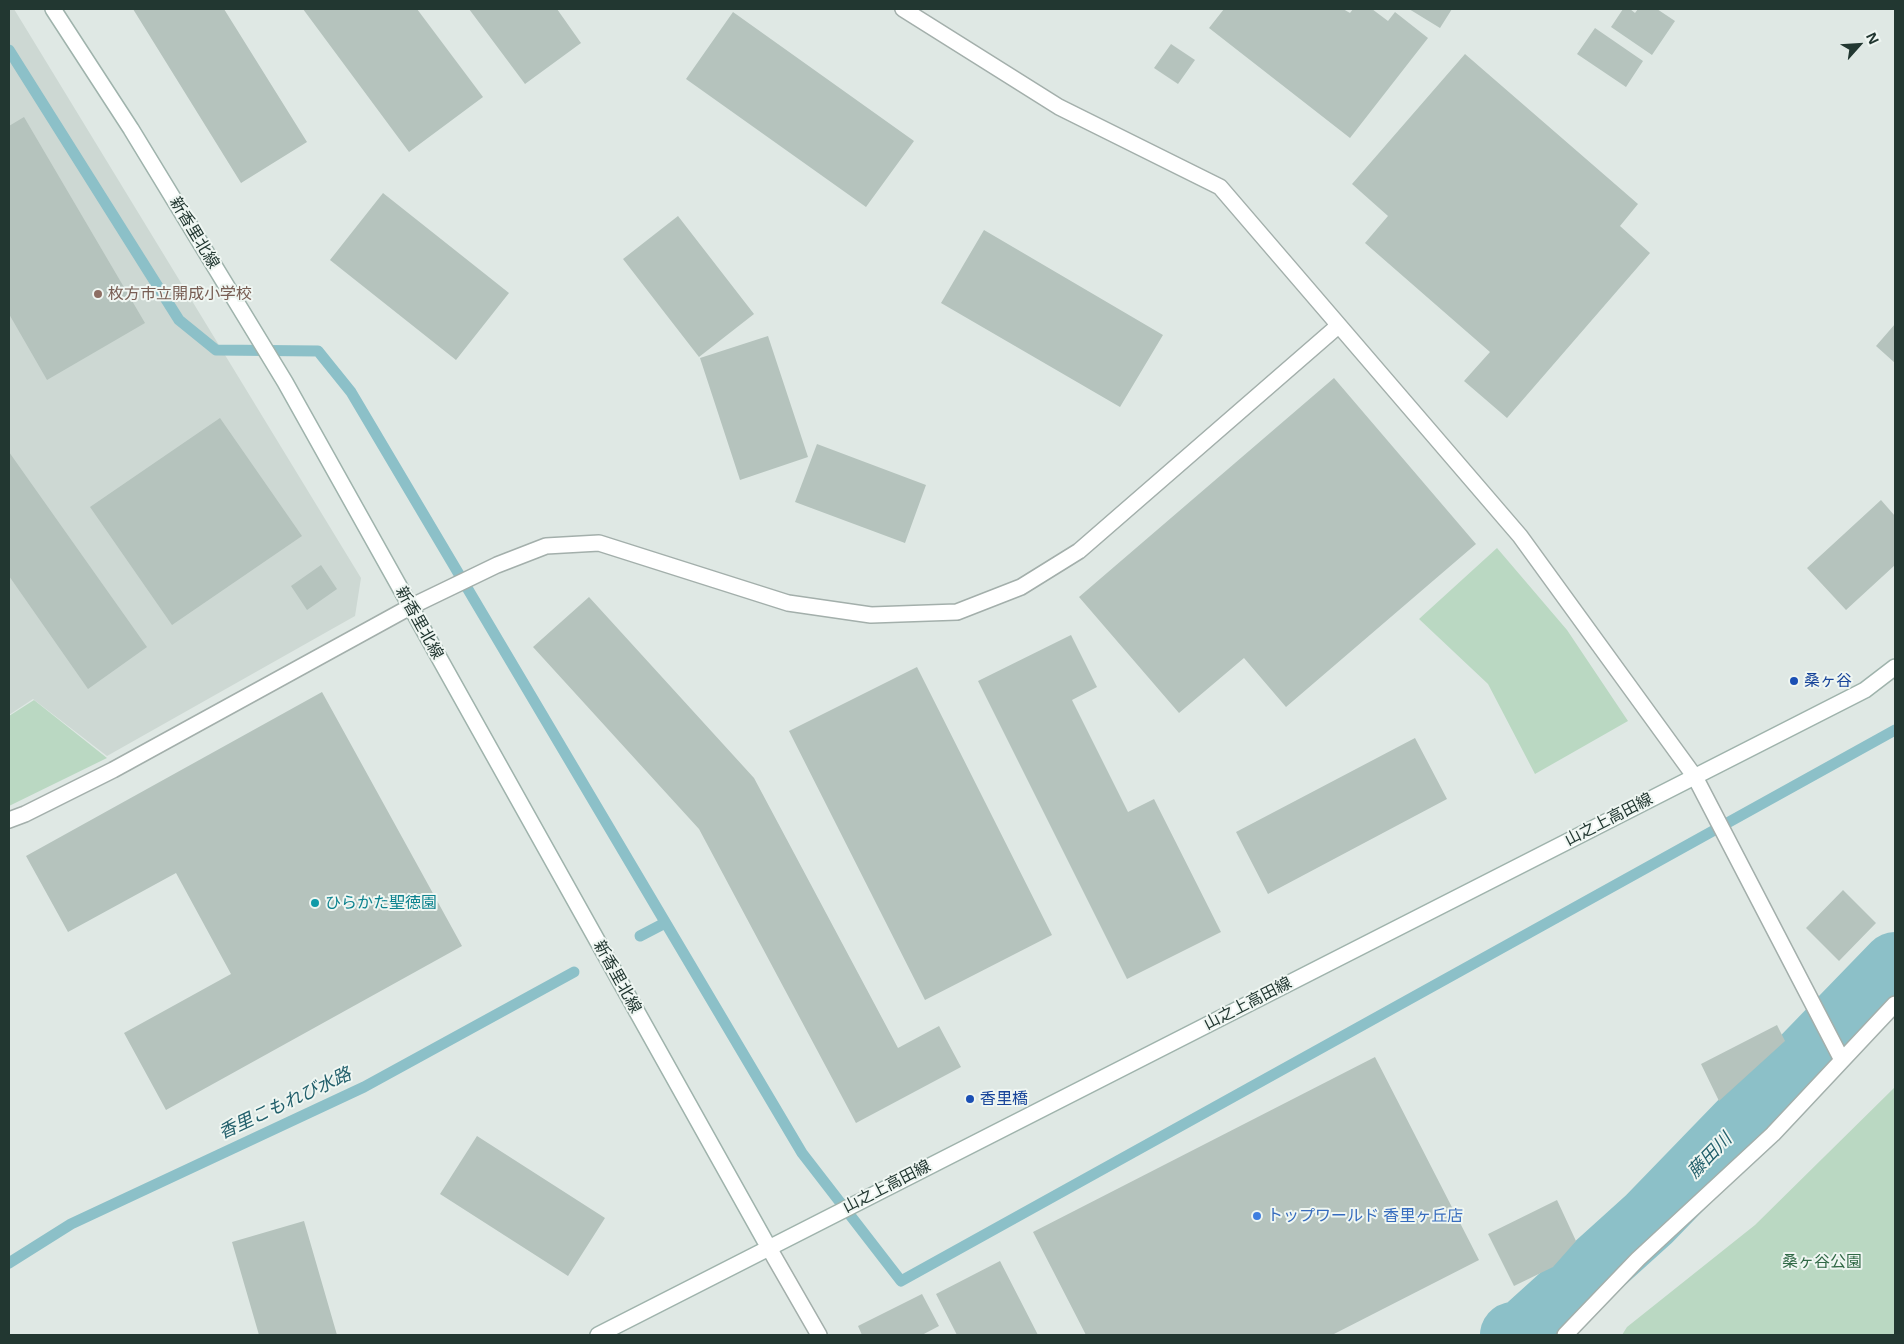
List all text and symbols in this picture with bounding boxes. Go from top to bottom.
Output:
north arrow [1834,20,1884,70]
text: N [1862,29,1884,47]
street label: 新香里北線 [165,194,223,272]
place label: 枚方市立開成小学校 [108,284,252,304]
marker: 枚方市立開成小学校 [92,288,104,300]
street label: 新香里北線 [391,583,447,663]
place label: 桑ヶ谷 [1804,671,1852,691]
marker: 桑ヶ谷 [1788,675,1800,687]
street label: 山之上高田線 [1562,790,1656,850]
place label: ひらかた聖徳園 [325,893,437,913]
marker: ひらかた聖徳園 [309,897,321,909]
street label: 新香里北線 [589,937,645,1017]
street label: 山之上高田線 [1201,974,1295,1034]
water label: 香里こもれび水路 [215,1064,355,1144]
place label: 香里橋 [980,1089,1028,1109]
marker: 香里橋 [964,1093,976,1105]
water label: 藤田川 [1683,1129,1737,1183]
street label: 山之上高田線 [840,1157,934,1217]
place label: トップワールド 香里ヶ丘店 [1267,1206,1463,1226]
marker: トップワールド 香里ヶ丘店 [1251,1210,1263,1222]
park label: 桑ヶ谷公園 [1782,1252,1862,1272]

